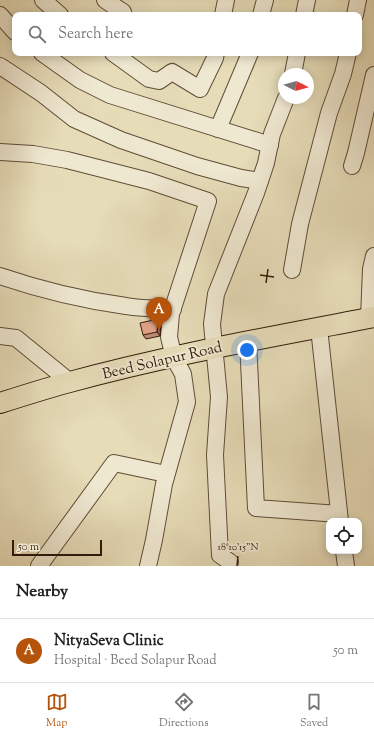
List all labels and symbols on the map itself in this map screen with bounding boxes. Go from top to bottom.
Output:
north arrow [278,68,314,104]
pin: A [146,297,172,330]
street label: Beed Solapur Road [100,337,225,385]
your location [237,340,257,360]
scale bar [12,538,102,557]
text: 18°10'15"N [217,540,259,555]

